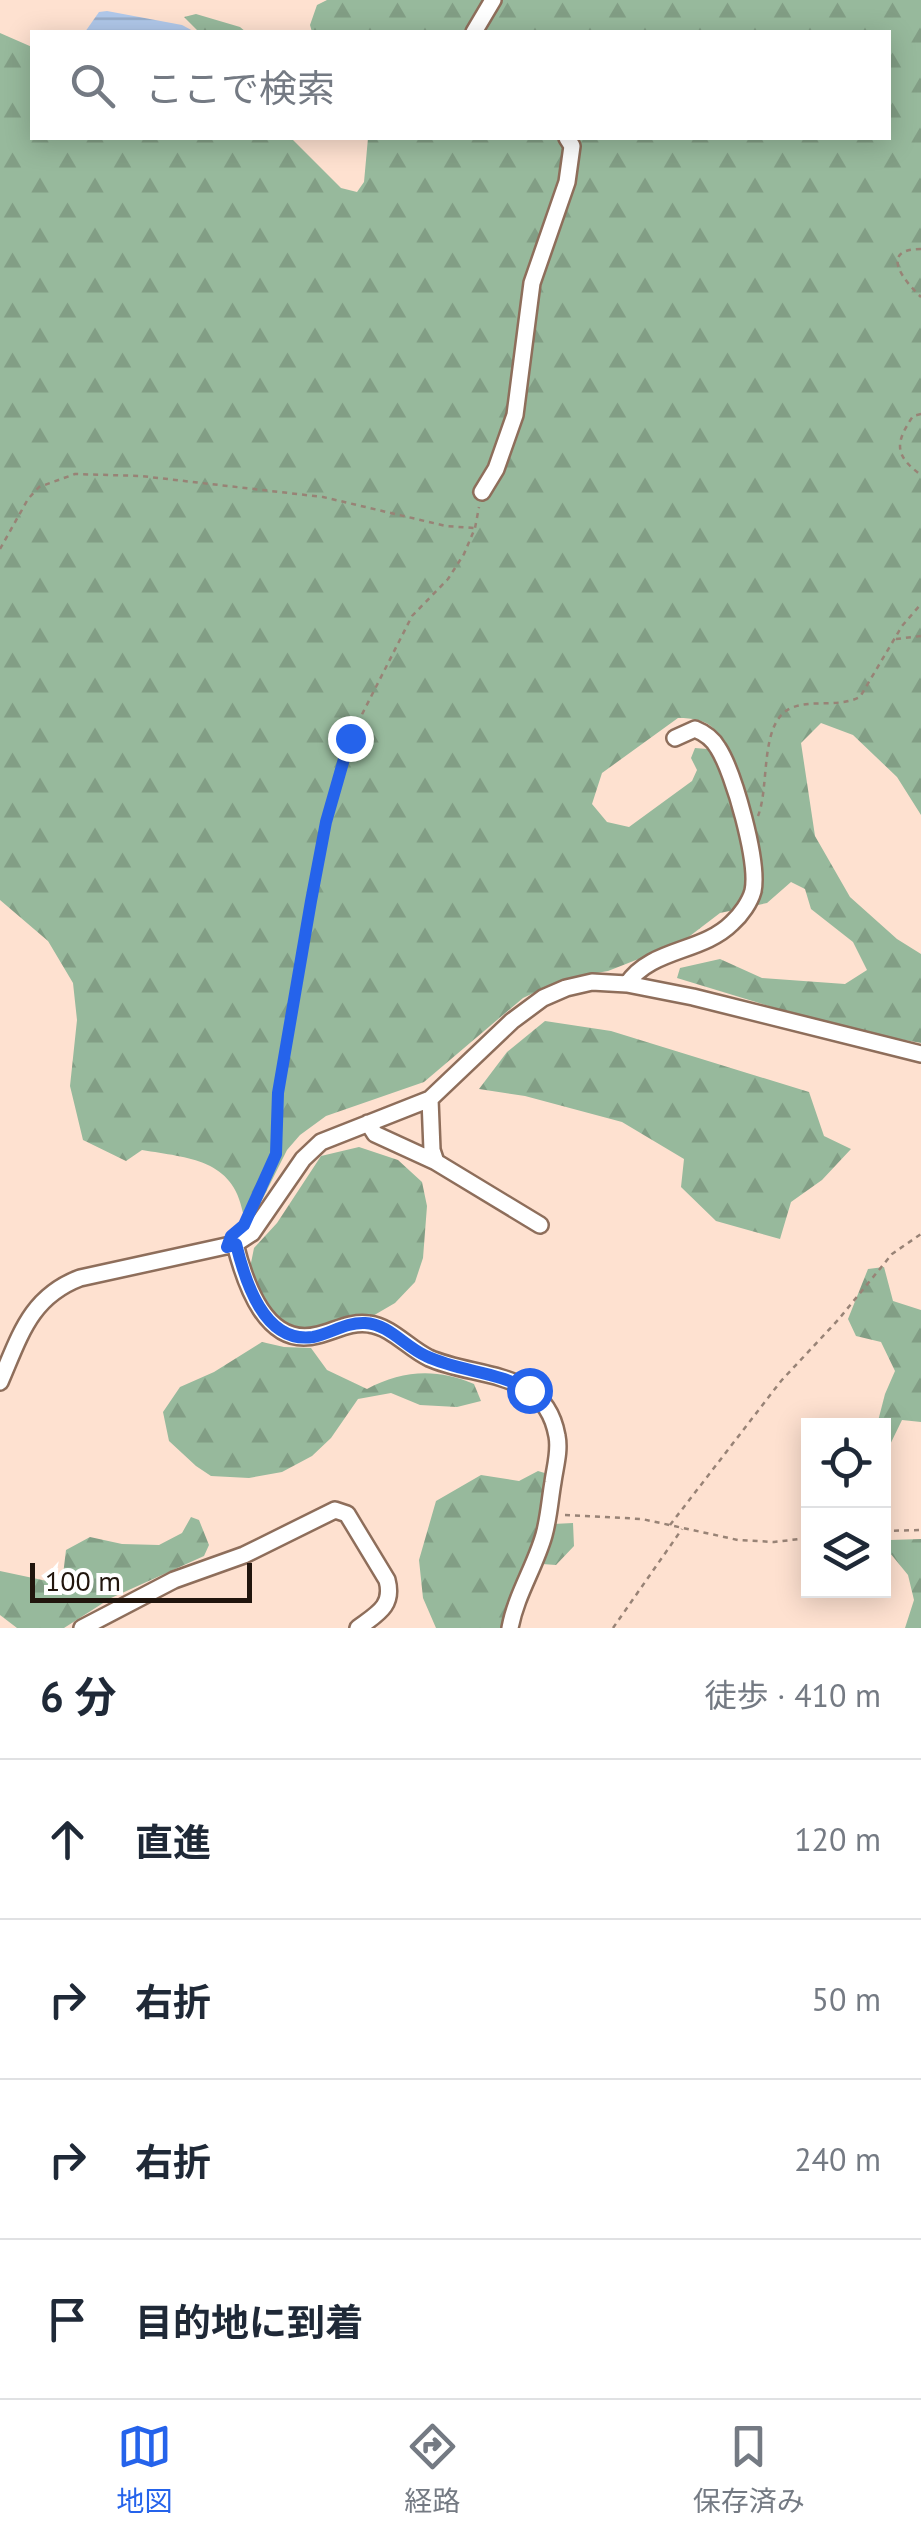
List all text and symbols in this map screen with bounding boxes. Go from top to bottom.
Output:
search box [30,30,891,140]
icon: search [65,58,120,113]
text: ここで検索 [145,63,335,112]
route end [328,716,374,762]
route start [507,1368,553,1414]
map controls [801,1418,891,1598]
button: locate [801,1418,891,1508]
button: layers [801,1508,891,1598]
scale bar [30,1558,252,1602]
text: 100 m [45,1562,121,1599]
text: 6 分 [40,1669,116,1724]
text: 徒歩 · 410 m [705,1674,881,1716]
icon: ahead [40,1812,95,1867]
text: 直進 [135,1817,211,1866]
text: 120 m [794,1818,881,1860]
icon: right [40,1972,95,2027]
text: 右折 [135,1977,211,2026]
text: 50 m [812,1978,881,2020]
icon: right [40,2132,95,2187]
text: 右折 [135,2137,211,2186]
text: 240 m [794,2138,881,2180]
icon: arrive [40,2292,95,2347]
text: 目的地に到着 [135,2297,363,2346]
tab: 地図 [116,2419,172,2519]
tab: 経路 [404,2419,461,2519]
tab: 保存済み [693,2419,805,2519]

